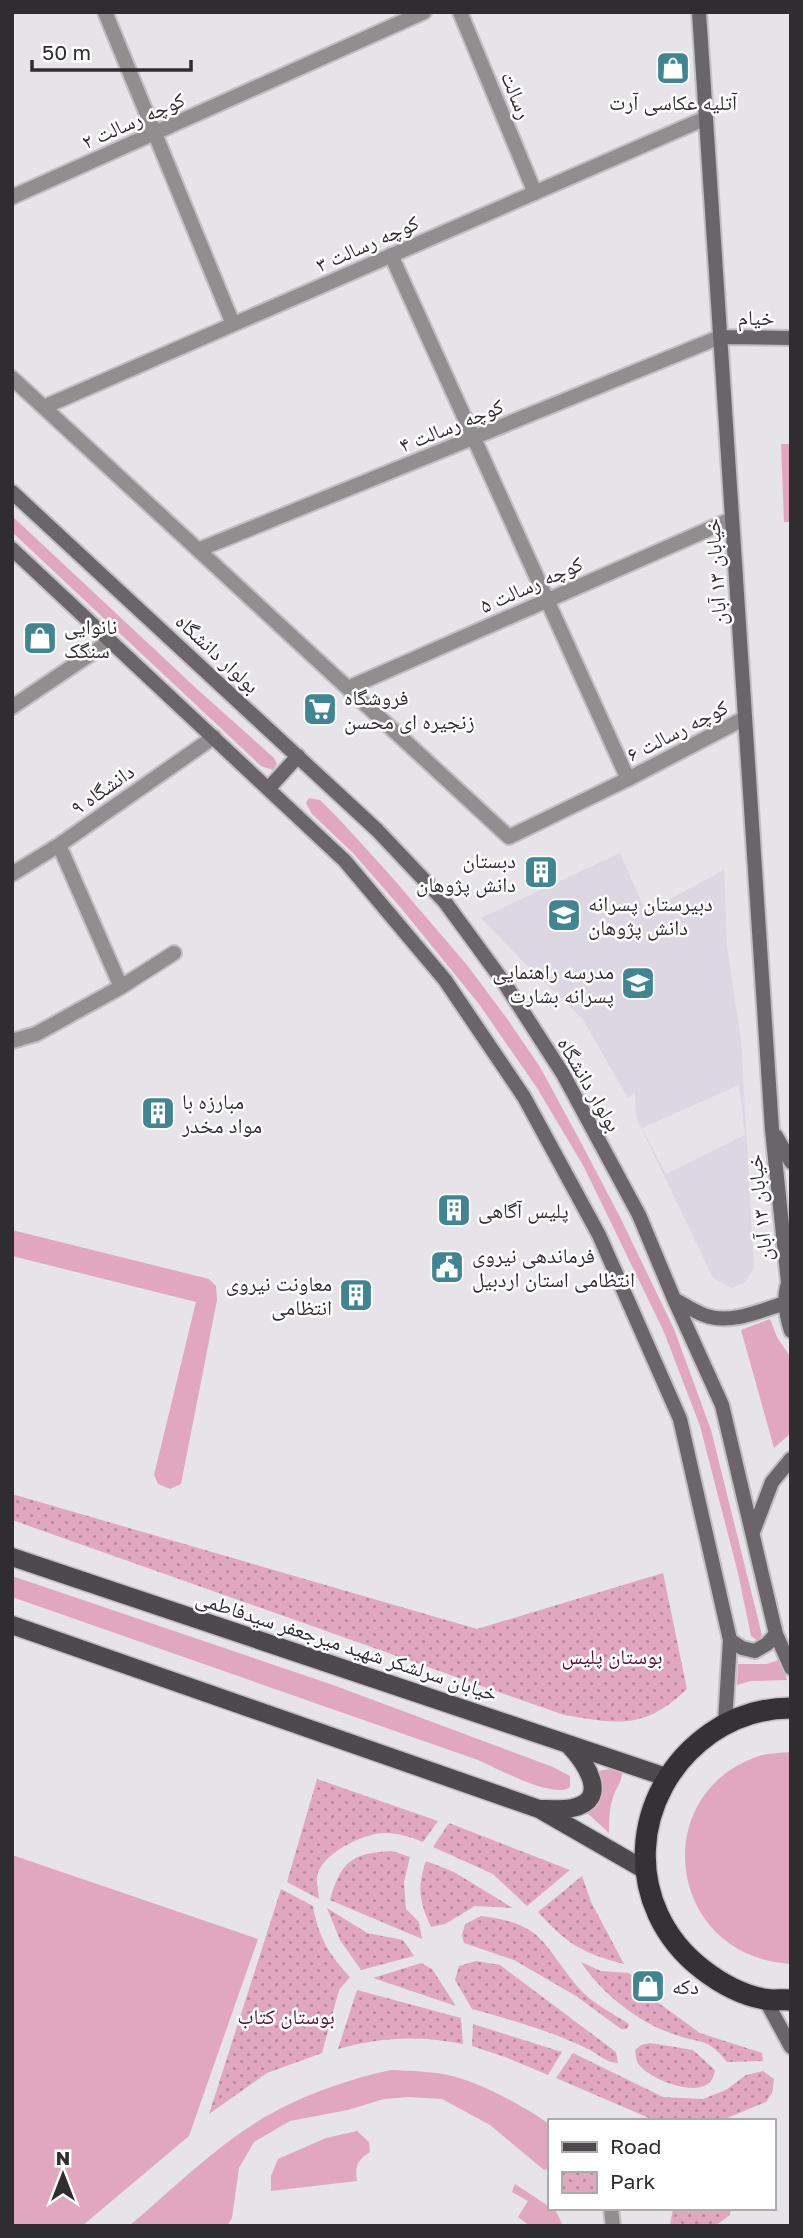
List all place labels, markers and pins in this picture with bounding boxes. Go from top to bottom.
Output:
shop icon: آتلیه عکاسی آرت [654,49,692,87]
place label: آتلیه عکاسی آرت [609,89,738,116]
place label: نانوایی سنگک [64,613,117,663]
shop icon: نانوایی سنگک [21,619,59,657]
place label: فروشگاه زنجیره ای محسن [344,684,475,735]
supermarket icon: فروشگاه زنجیره ای محسن [301,690,339,728]
place label: دبستان دانش پژوهان [416,847,516,898]
building icon: دبستان دانش پژوهان [522,853,560,891]
place label: دبیرستان پسرانه دانش پژوهان [588,890,713,941]
school or university icon: دبیرستان پسرانه دانش پژوهان [545,896,583,934]
place label: مدرسه راهنمایی پسرانه بشارت [492,958,614,1008]
school or university icon: مدرسه راهنمایی پسرانه بشارت [619,964,657,1002]
place label: مبارزه با مواد مخدر [181,1088,262,1138]
building icon: مبارزه با مواد مخدر [139,1094,177,1132]
building icon: پلیس آگاهی [435,1191,473,1229]
place label: پلیس آگاهی [478,1197,569,1224]
place label: فرماندهی نیروی انتظامی استان اردبیل [472,1242,635,1293]
public building icon: فرماندهی نیروی انتظامی استان اردبیل [428,1248,466,1286]
place label: معاونت نیروی انتظامی [226,1270,332,1321]
building icon: معاونت نیروی انتظامی [337,1276,375,1314]
shop icon: دکه [629,1967,667,2005]
place label: دکه [672,1973,699,1999]

